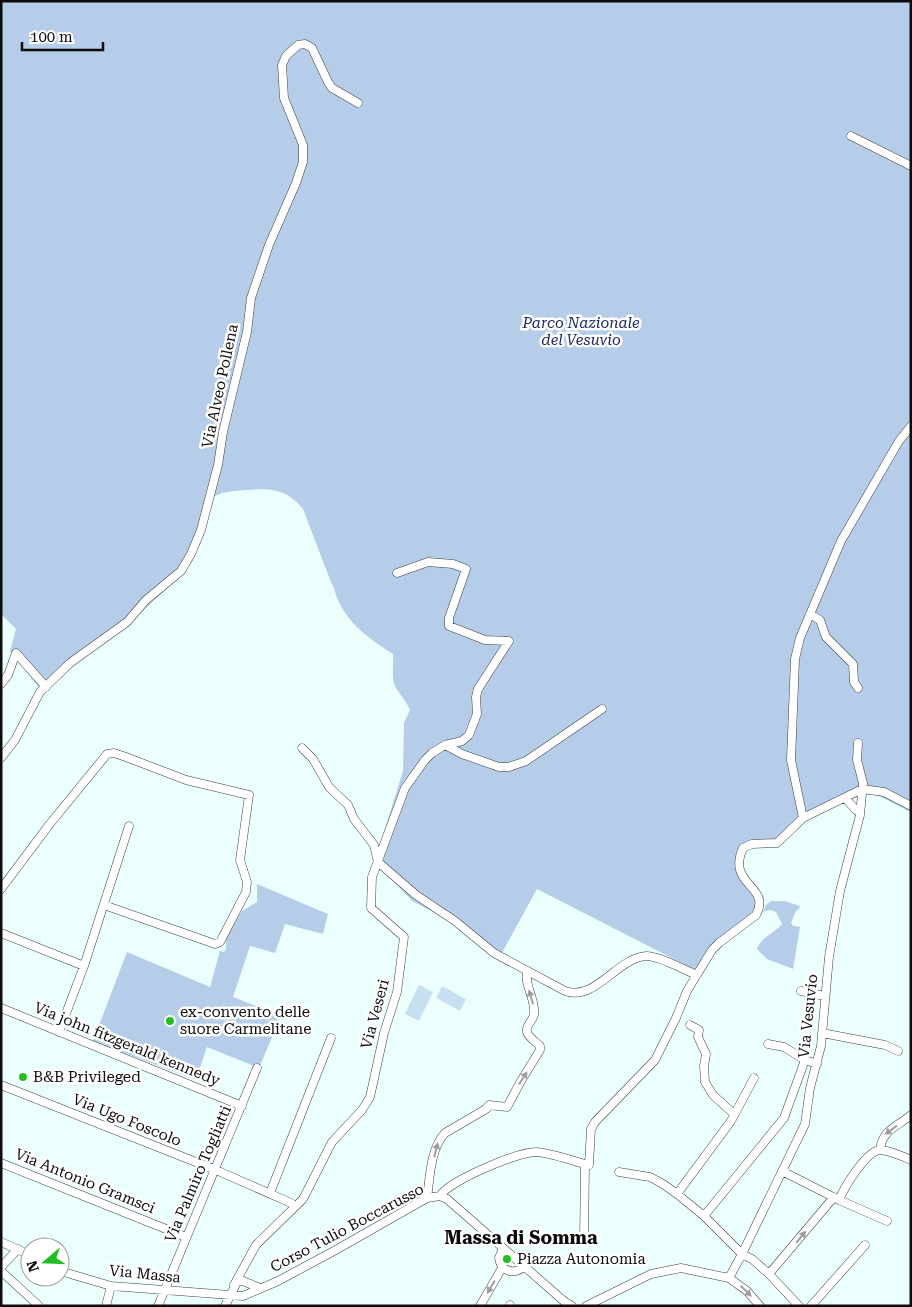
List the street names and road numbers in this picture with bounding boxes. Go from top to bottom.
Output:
street label: Via Alveo Pollena [198,322,242,450]
street label: Via Vesuvio [795,973,821,1059]
street label: Via Veseri [357,977,393,1051]
street label: Via john fitzgerald kennedy [31,998,223,1090]
street label: Via Ugo Foscolo [70,1090,184,1150]
street label: Via Palmiro Togliatti [161,1103,235,1245]
street label: Via Antonio Gramsci [12,1145,158,1217]
street label: Corso Tulio Boccarusso [267,1180,427,1276]
street label: Via Massa [108,1261,182,1287]

